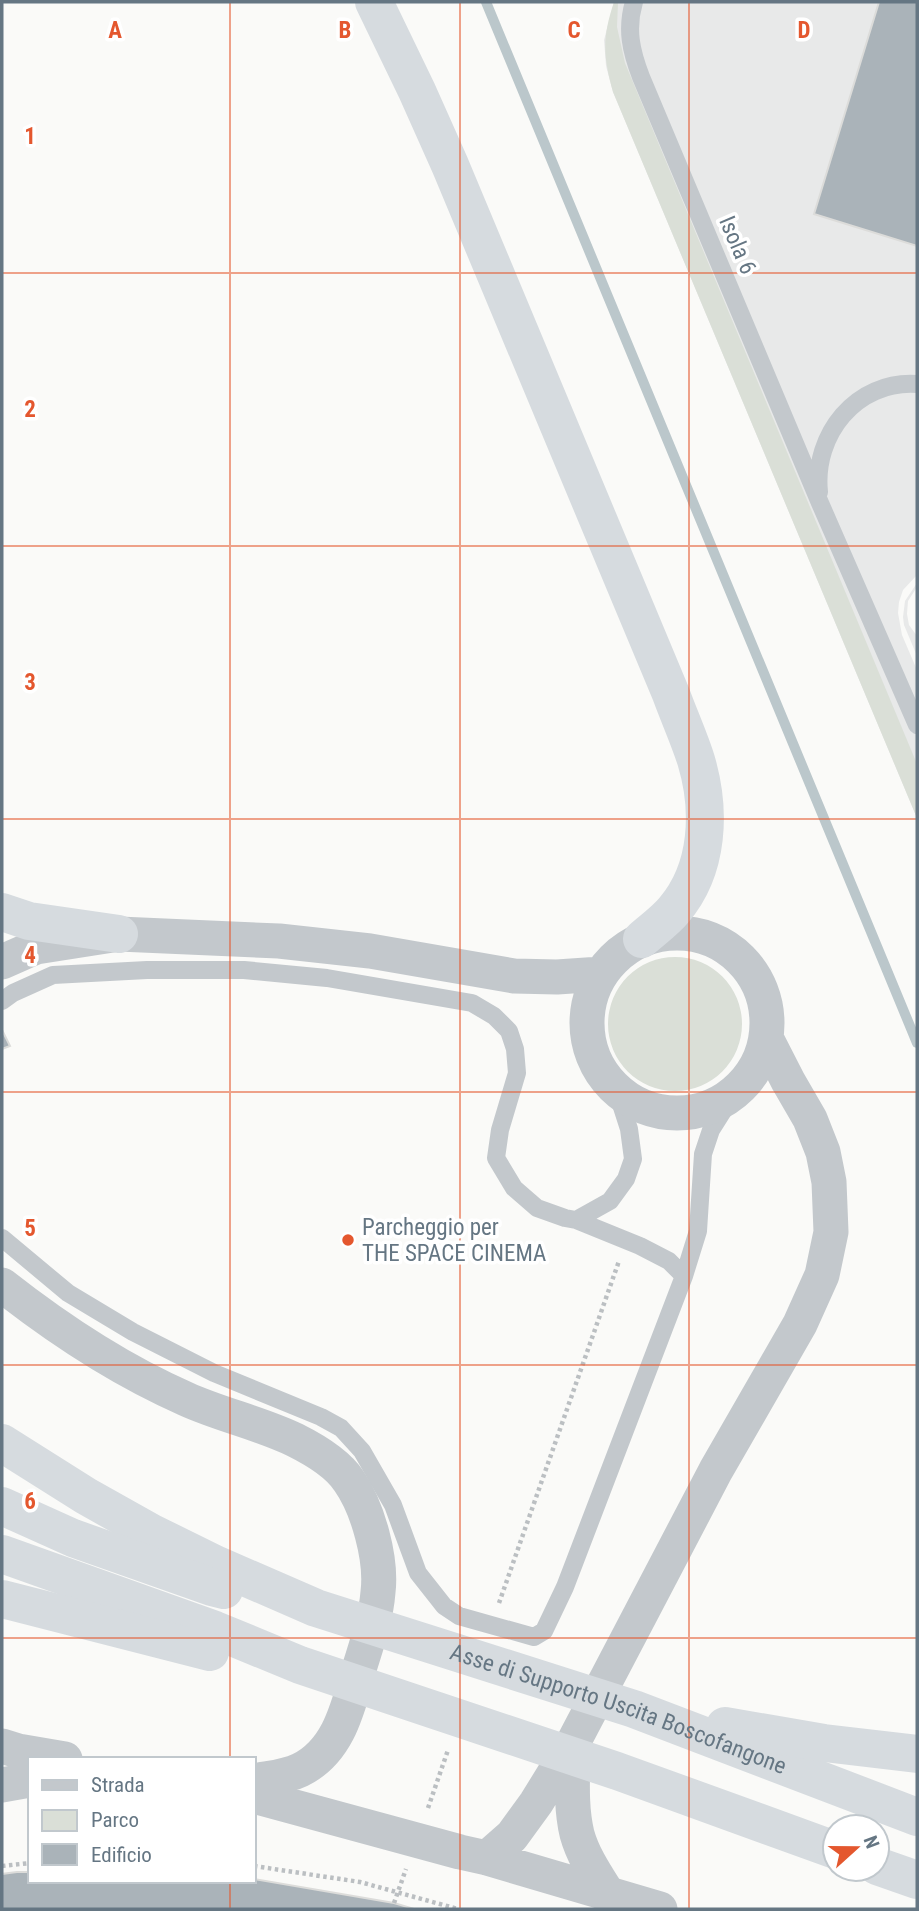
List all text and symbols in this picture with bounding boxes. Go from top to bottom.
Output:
text: A [108,17,122,44]
text: B [339,17,351,44]
text: C [567,17,581,44]
text: D [798,17,811,44]
text: 1 [24,123,36,150]
street label: Isola 6 [713,212,762,278]
text: 2 [24,396,36,423]
text: 3 [24,669,36,696]
text: 4 [24,942,36,969]
place label: Parcheggio per THE SPACE CINEMA [362,1214,546,1267]
text: 5 [24,1215,36,1242]
marker: Parcheggio per THE SPACE CINEMA [340,1232,356,1248]
text: 6 [24,1488,36,1515]
street label: Asse di Supporto Uscita Boscofangone [447,1638,790,1780]
legend [28,1757,256,1883]
text: Strada [91,1773,145,1797]
text: Parco [91,1808,139,1832]
north arrow [821,1813,891,1883]
text: N [859,1833,884,1852]
text: Edificio [91,1843,152,1867]

